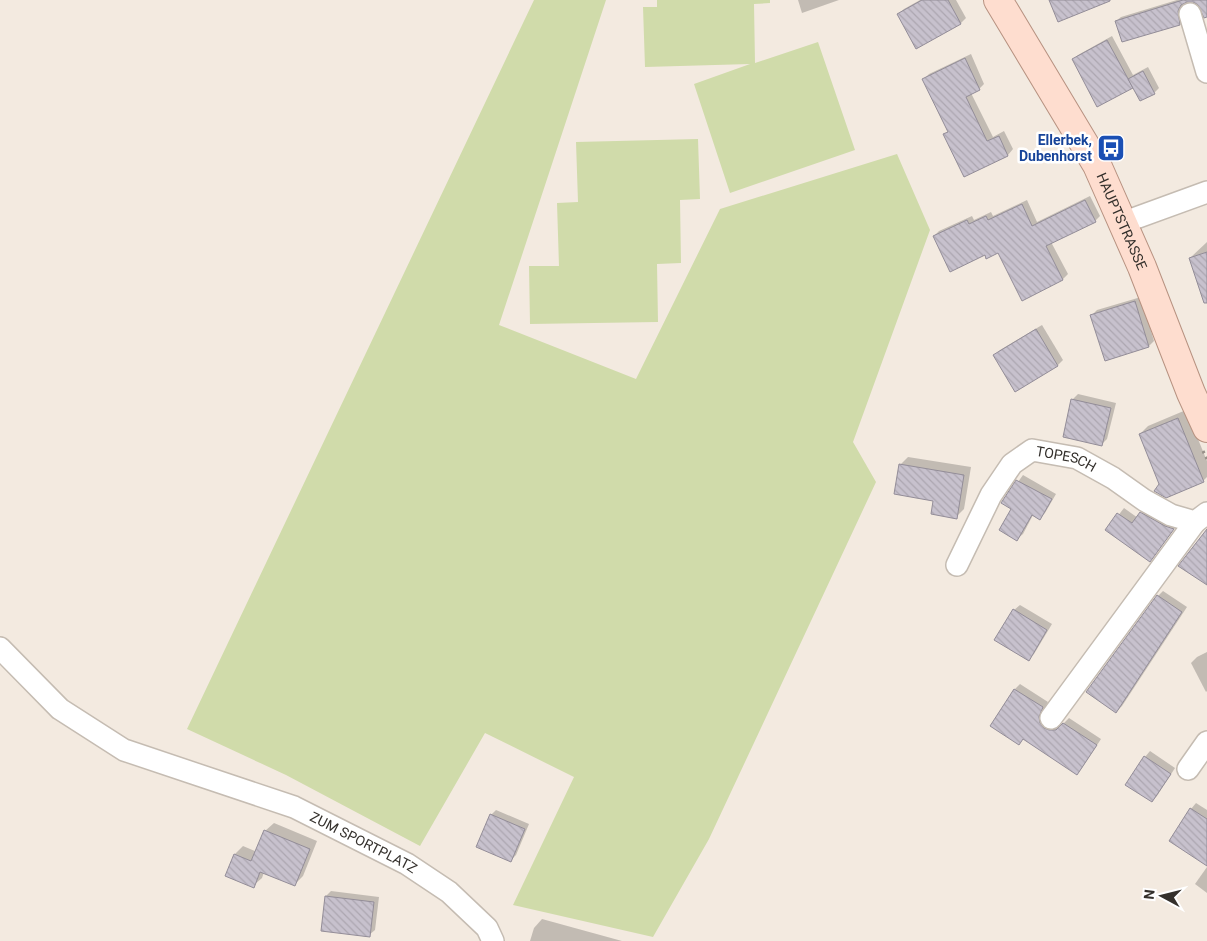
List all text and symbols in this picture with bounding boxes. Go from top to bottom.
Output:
place label: Ellerbek, Dubenhorst [1019,132,1092,164]
bus stop icon: Ellerbek, Dubenhorst [1096,133,1126,163]
street label: HAUPTSTRASSE [1093,170,1150,272]
street label: TOPESCH [1035,443,1099,475]
street label: ZUM SPORTPLATZ [307,808,420,877]
north arrow [1137,871,1187,921]
text: N [1141,889,1158,900]

